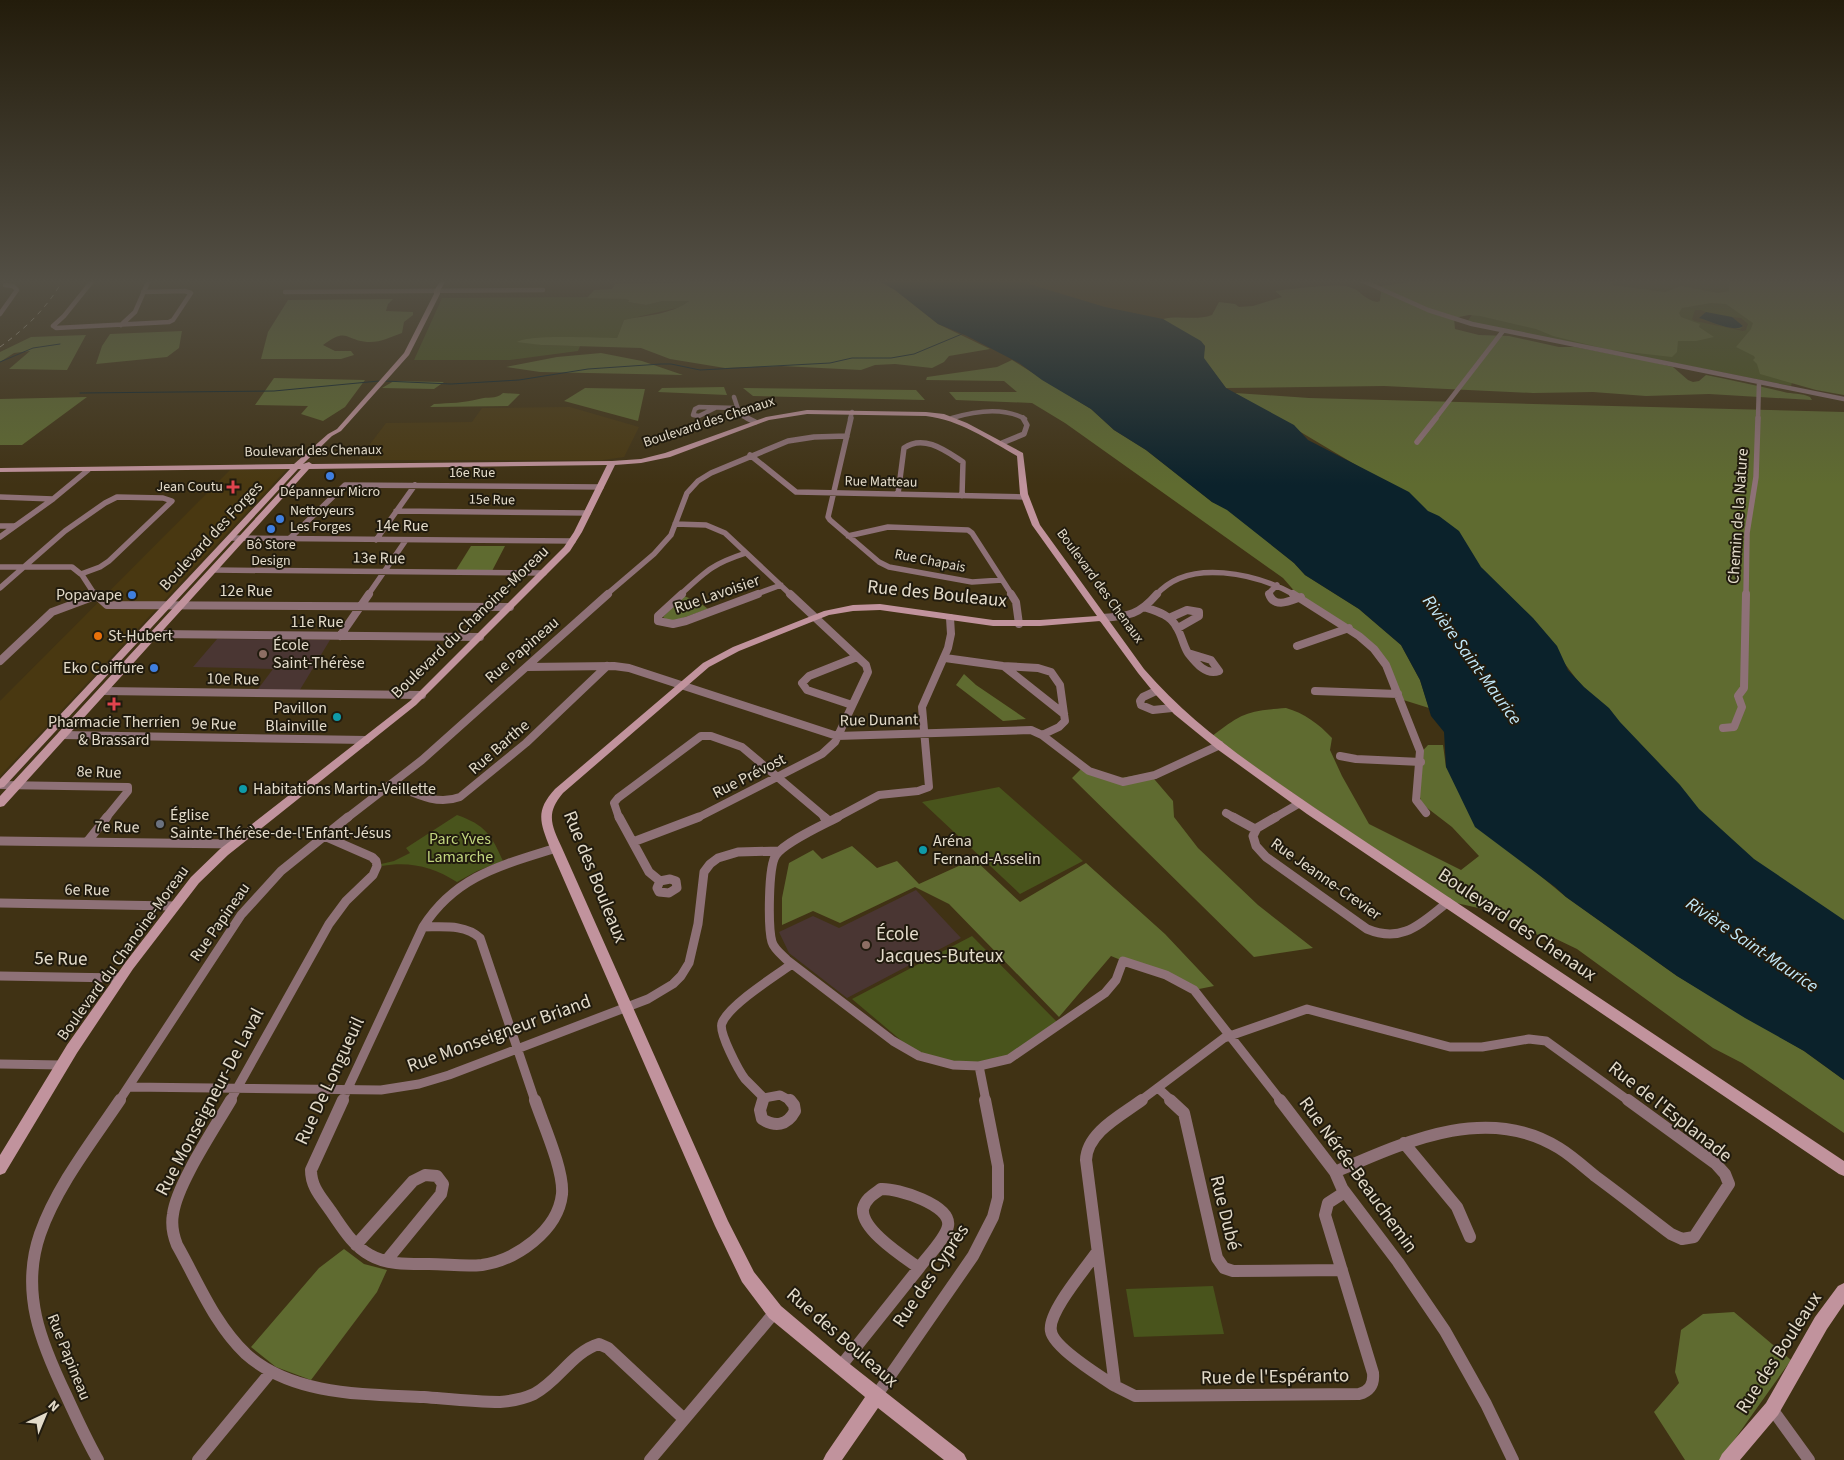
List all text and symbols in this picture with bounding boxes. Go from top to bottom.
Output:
street label: Boulevard des Chenaux [641,391,778,453]
street label: Boulevard des Chenaux [244,440,382,462]
street label: Chemin de la Nature [1722,447,1754,585]
street label: 16e Rue [449,463,495,483]
marker: Dépanneur Micro [324,470,336,482]
street label: Rue Matteau [844,471,918,493]
street label: Boulevard des Forges [154,476,268,596]
place label: Jean Coutu [156,477,223,497]
marker: Jean Coutu [227,481,239,493]
place label: Dépanneur Micro [280,482,380,502]
street label: 15e Rue [469,490,515,510]
place label: Nettoyeurs Les Forges [290,501,354,537]
marker: Nettoyeurs Les Forges [274,513,286,525]
street label: 14e Rue [376,515,428,537]
marker: Bô Store Design [265,523,277,535]
street label: Boulevard des Chenaux [1052,525,1149,648]
place label: Bô Store Design [246,535,296,571]
street label: Boulevard du Chanoine-Moreau [386,541,554,703]
street label: Rue Chapais [893,544,967,578]
street label: 13e Rue [352,547,406,569]
street label: Rue Lavoisier [671,569,763,619]
street label: Rue des Bouleaux [866,573,1009,615]
street label: 12e Rue [220,580,272,602]
place label: Popavape [56,584,122,606]
marker: Popavape [126,589,138,601]
water label: Rivière Saint-Maurice [1416,590,1528,730]
street label: 11e Rue [291,611,343,633]
street label: Rue Papineau [480,612,564,688]
place label: St-Hubert [108,625,174,647]
marker: St-Hubert [92,630,104,642]
place label: École Saint-Thérèse [273,634,365,674]
marker: École Saint-Thérèse [257,648,269,660]
place label: Eko Coiffure [63,657,144,679]
marker: Eko Coiffure [148,662,160,674]
street label: 10e Rue [206,668,260,690]
place label: Pavillon Blainville [265,697,327,737]
marker: Pharmacie Therrien & Brassard [108,698,120,710]
street label: Rue Dunant [840,708,919,732]
place label: Pharmacie Therrien & Brassard [48,711,180,751]
marker: Pavillon Blainville [331,711,343,723]
street label: 9e Rue [191,713,237,735]
street label: Rue Barthe [464,714,534,780]
street label: Rue Prévost [709,748,790,804]
street label: 8e Rue [76,760,122,784]
place label: Habitations Martin-Veillette [253,778,436,800]
marker: Habitations Martin-Veillette [237,783,249,795]
place label: Église Sainte-Thérèse-de-l'Enfant-Jésus [170,804,391,844]
street label: Rue des Bouleaux [556,807,634,948]
street label: 7e Rue [94,816,140,838]
marker: Église Sainte-Thérèse-de-l'Enfant-Jésus [154,818,166,830]
park label: Parc Yves Lamarche [427,828,493,868]
place label: Aréna Fernand-Asselin [933,830,1041,870]
street label: Rue Jeanne-Crevier [1266,833,1386,926]
marker: Aréna Fernand-Asselin [917,844,929,856]
street label: Boulevard du Chanoine-Moreau [52,861,194,1045]
street label: Boulevard des Chenaux [1432,862,1602,989]
street label: Rue Papineau [185,878,255,966]
street label: 6e Rue [64,879,110,901]
water label: Rivière Saint-Maurice [1681,891,1824,999]
place label: École Jacques-Buteux [876,921,1004,970]
marker: École Jacques-Buteux [860,939,872,951]
street label: 5e Rue [34,945,88,973]
street label: Rue Monseigneur Briand [403,988,595,1080]
street label: Rue Monseigneur-De Laval [149,1003,271,1201]
street label: Rue De Longueuil [289,1013,371,1149]
street label: Rue de l'Esplanade [1602,1055,1738,1169]
street label: Rue Nérée-Beauchemin [1292,1091,1424,1259]
street label: Rue Dubé [1203,1173,1247,1253]
street label: Rue des Cyprès [886,1219,976,1333]
street label: Rue des Bouleaux [780,1282,904,1395]
street label: Rue des Bouleaux [1729,1286,1829,1419]
street label: Rue Papineau [42,1310,96,1404]
street label: Rue de l'Espéranto [1201,1362,1349,1392]
north arrow [20,1390,70,1440]
text: N [43,1396,64,1417]

